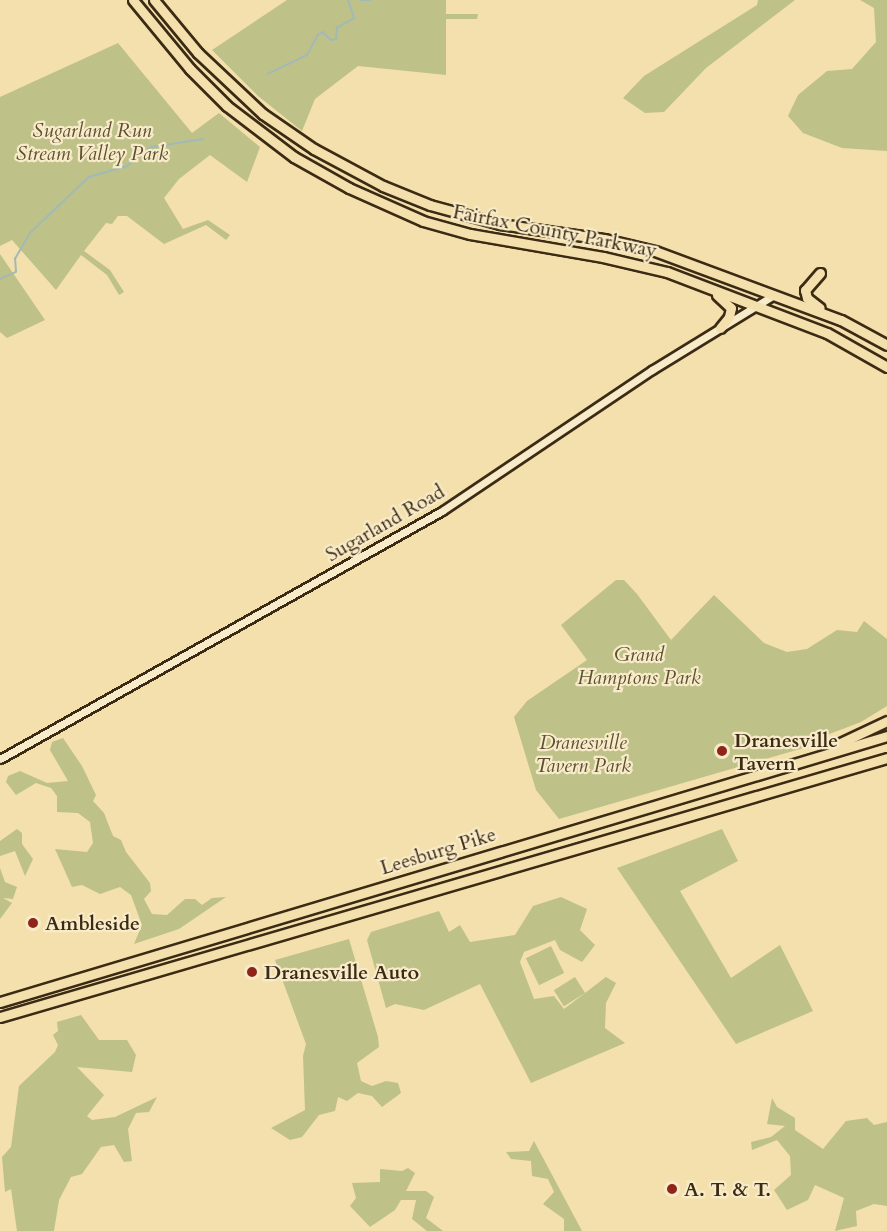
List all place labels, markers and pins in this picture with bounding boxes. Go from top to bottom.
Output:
place label: Dranesville Tavern [734,728,838,775]
marker: Dranesville Tavern [715,744,729,758]
place label: Ambleside [45,911,140,935]
marker: Ambleside [26,916,40,930]
place label: Dranesville Auto [264,960,419,984]
marker: Dranesville Auto [245,965,259,979]
place label: A. T. & T. [684,1177,771,1201]
marker: A. T. & T. [665,1182,679,1196]

